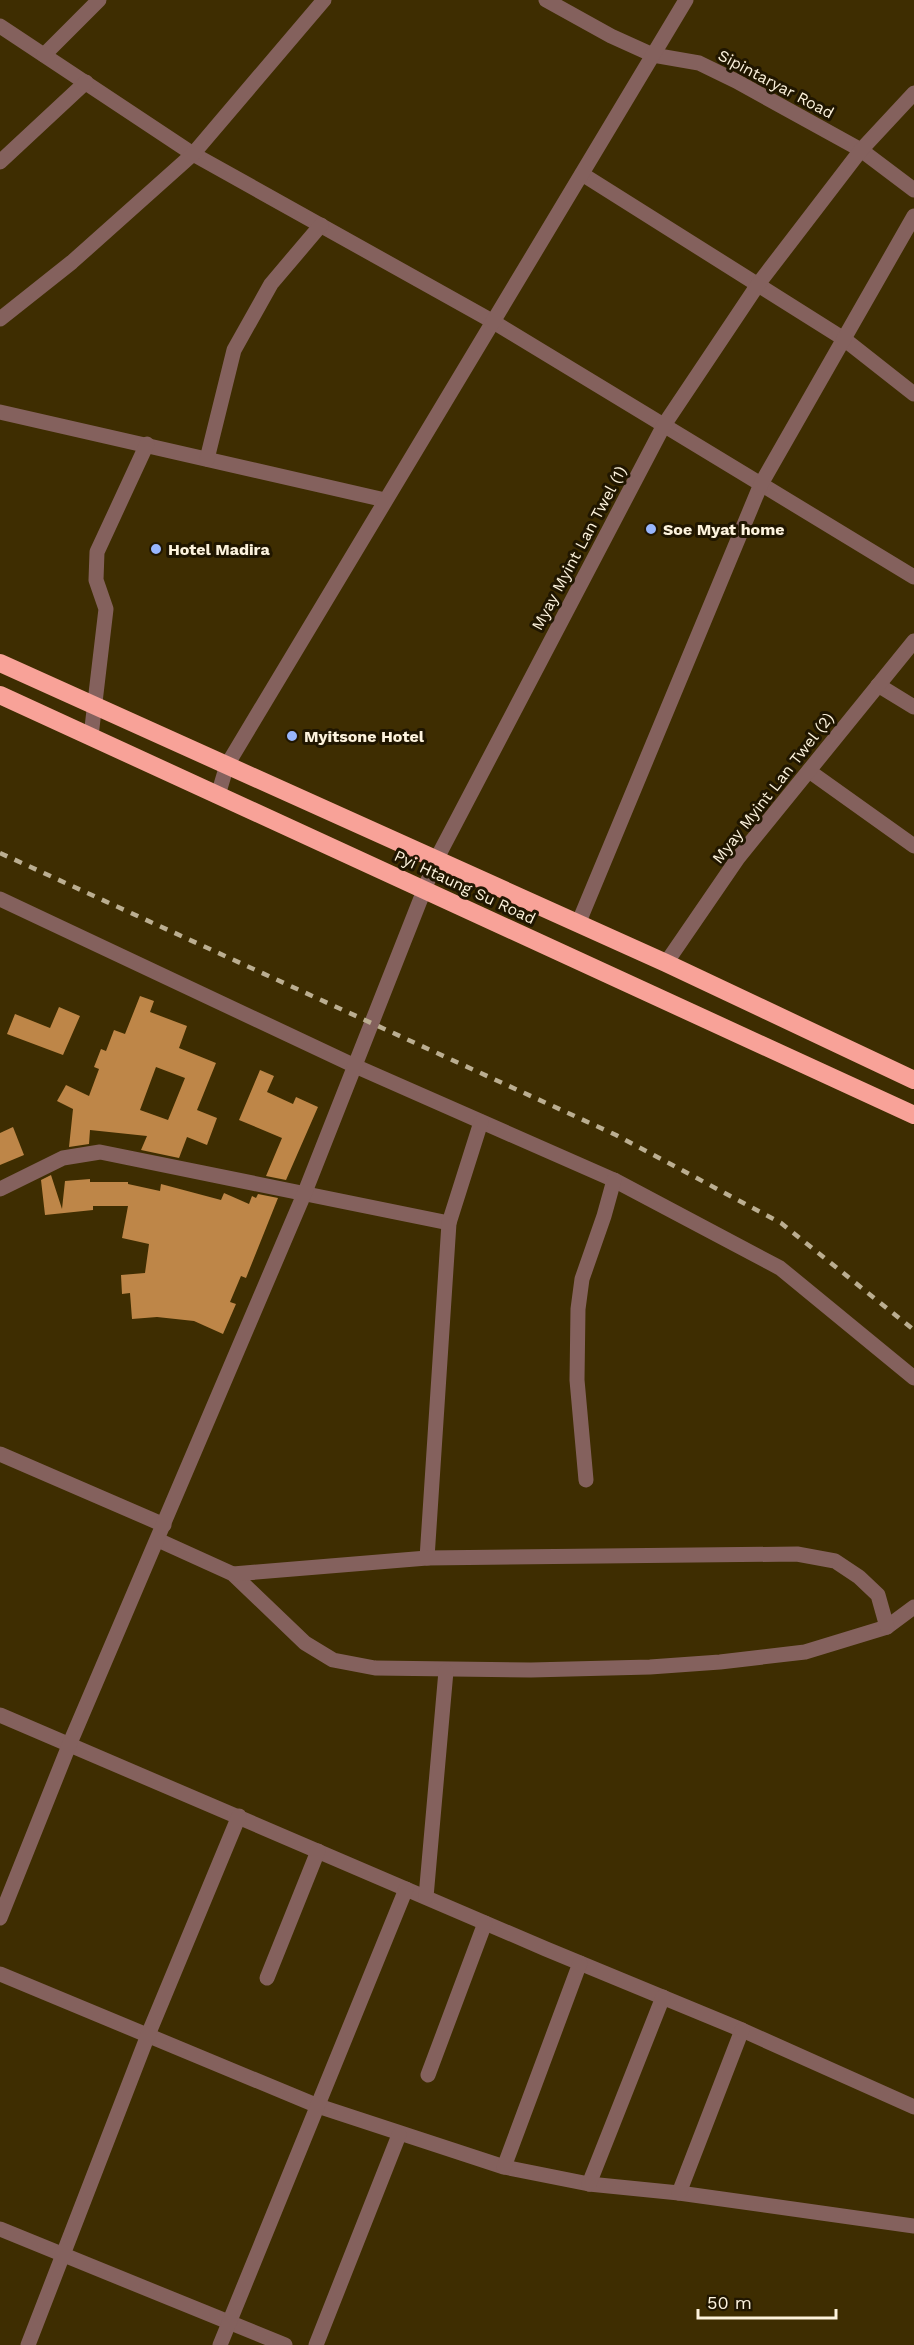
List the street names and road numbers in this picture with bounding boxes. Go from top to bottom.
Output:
street label: Sipintaryar Road [715,45,837,123]
street label: Myay Myint Lan Twel (1) [528,463,630,633]
street label: Myay Myint Lan Twel (2) [708,709,838,867]
street label: Pyi Htaung Su Road [391,846,539,928]

